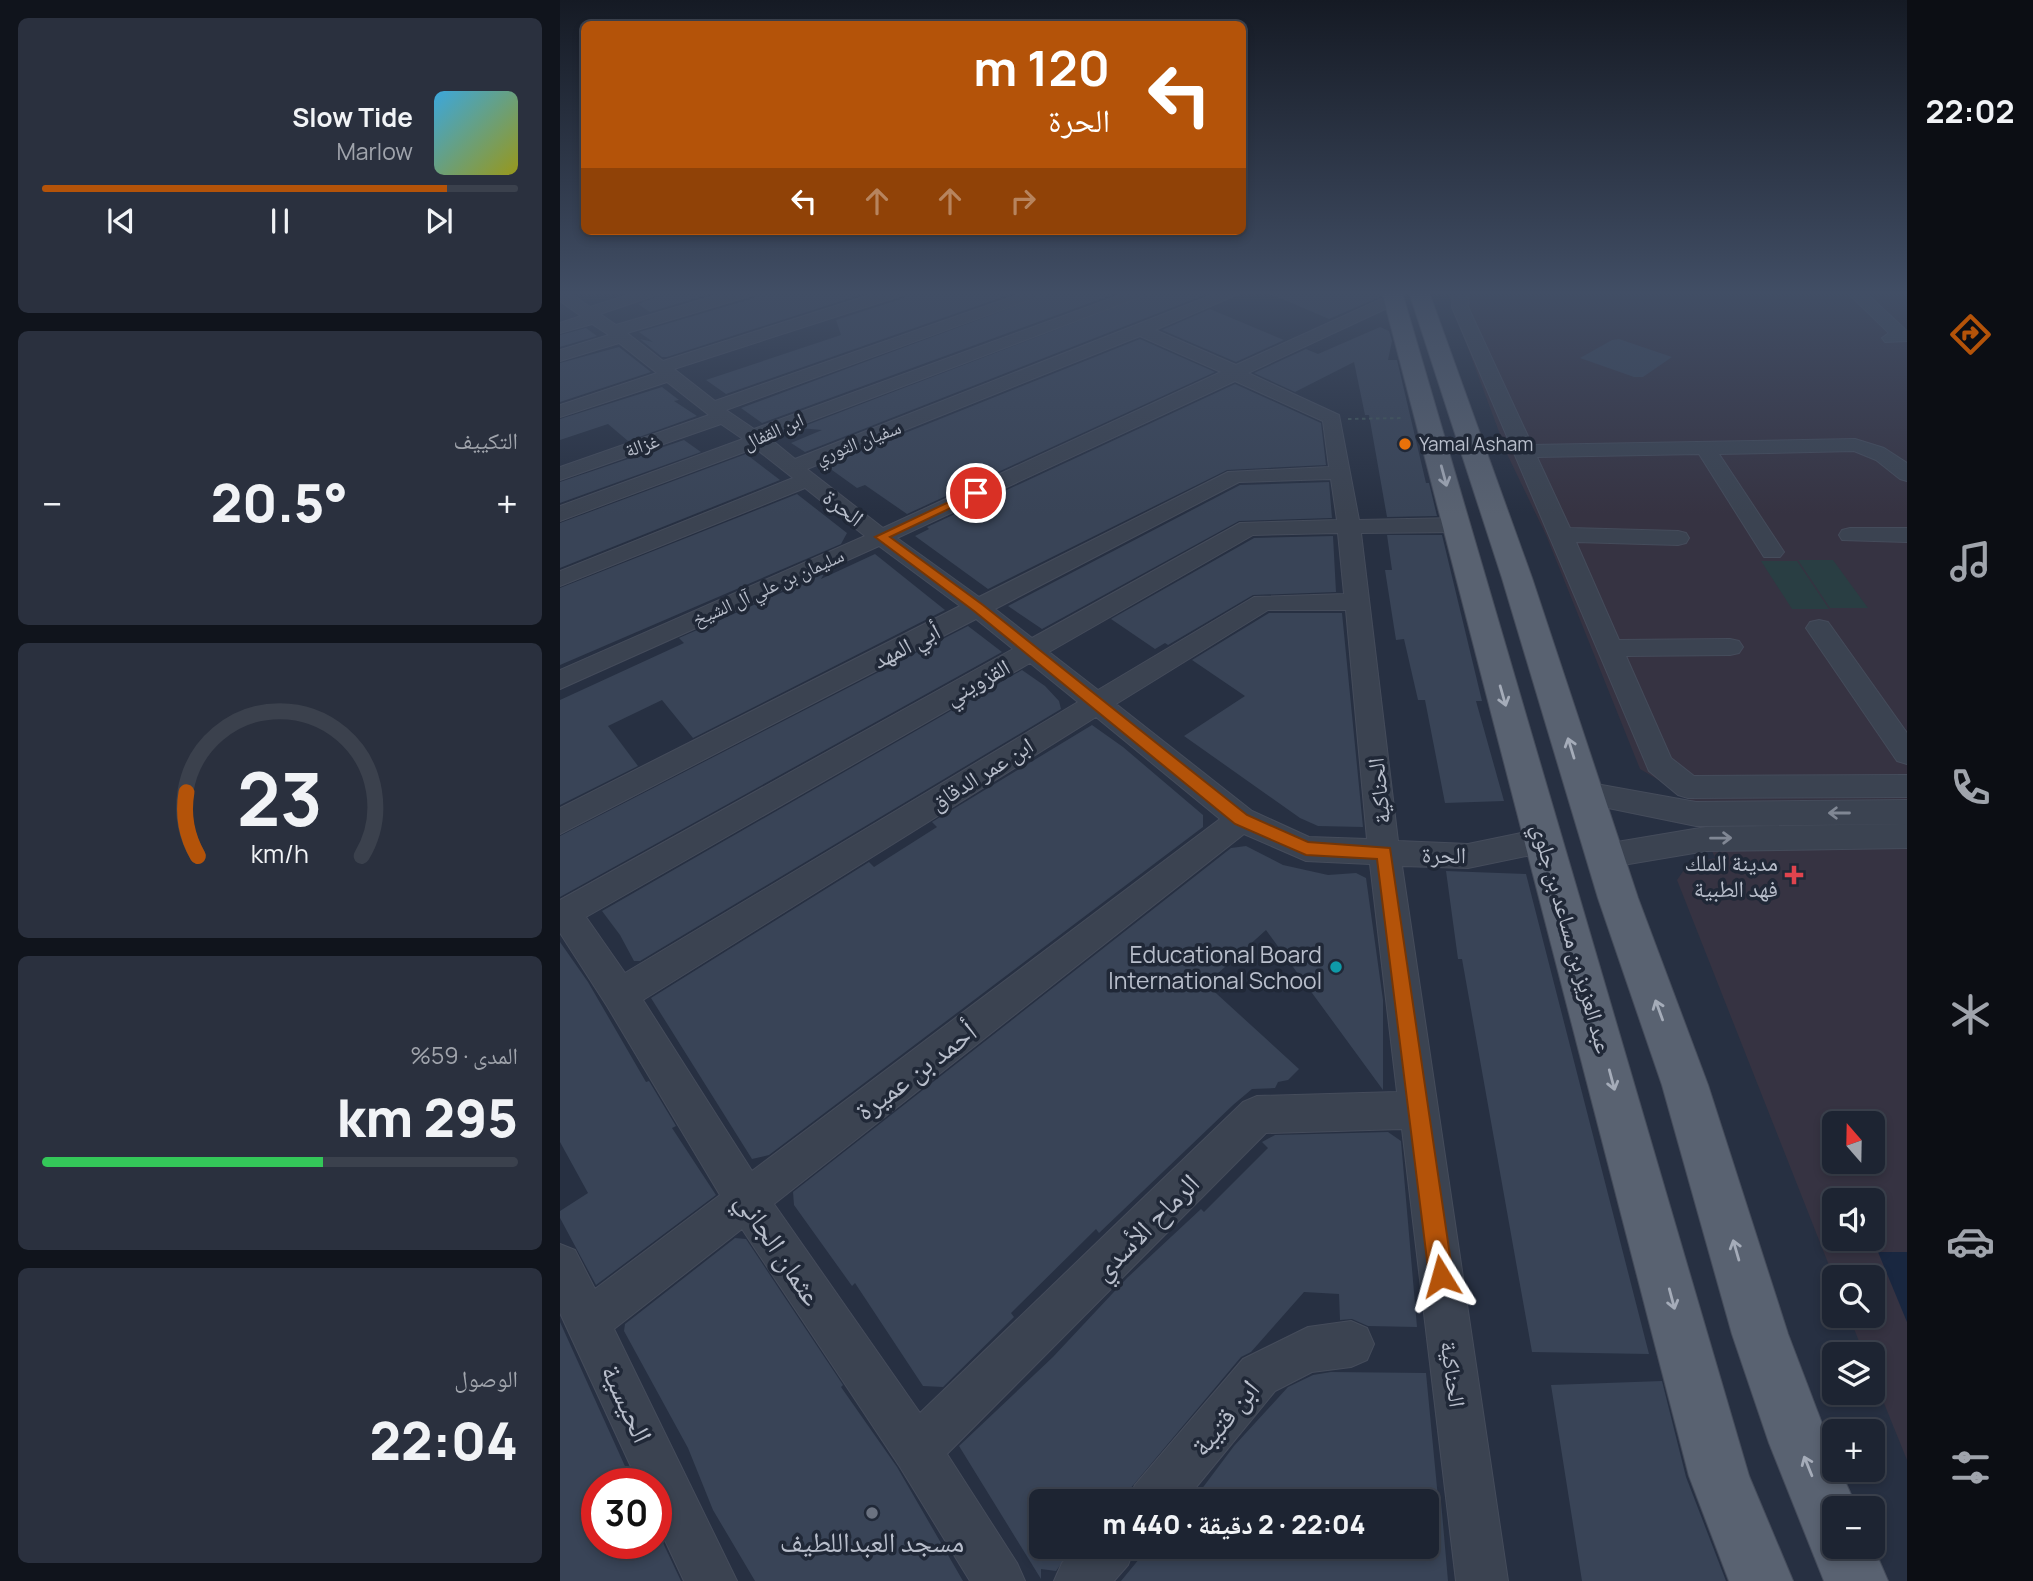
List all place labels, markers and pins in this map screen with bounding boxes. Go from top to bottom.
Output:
place label: Yamal Asham [1419,431,1533,457]
marker: Yamal Asham [1397,436,1413,452]
pin [946,463,1006,523]
place label: مدينة الملك فهد الطبية [1685,846,1778,904]
marker: مدينة الملك فهد الطبية [1784,865,1804,885]
place label: Educational Board International School [1108,938,1322,996]
marker: Educational Board International School [1328,959,1344,975]
marker: مسجد العبداللطيف [864,1505,880,1521]
place label: مسجد العبداللطيف [780,1522,964,1560]

